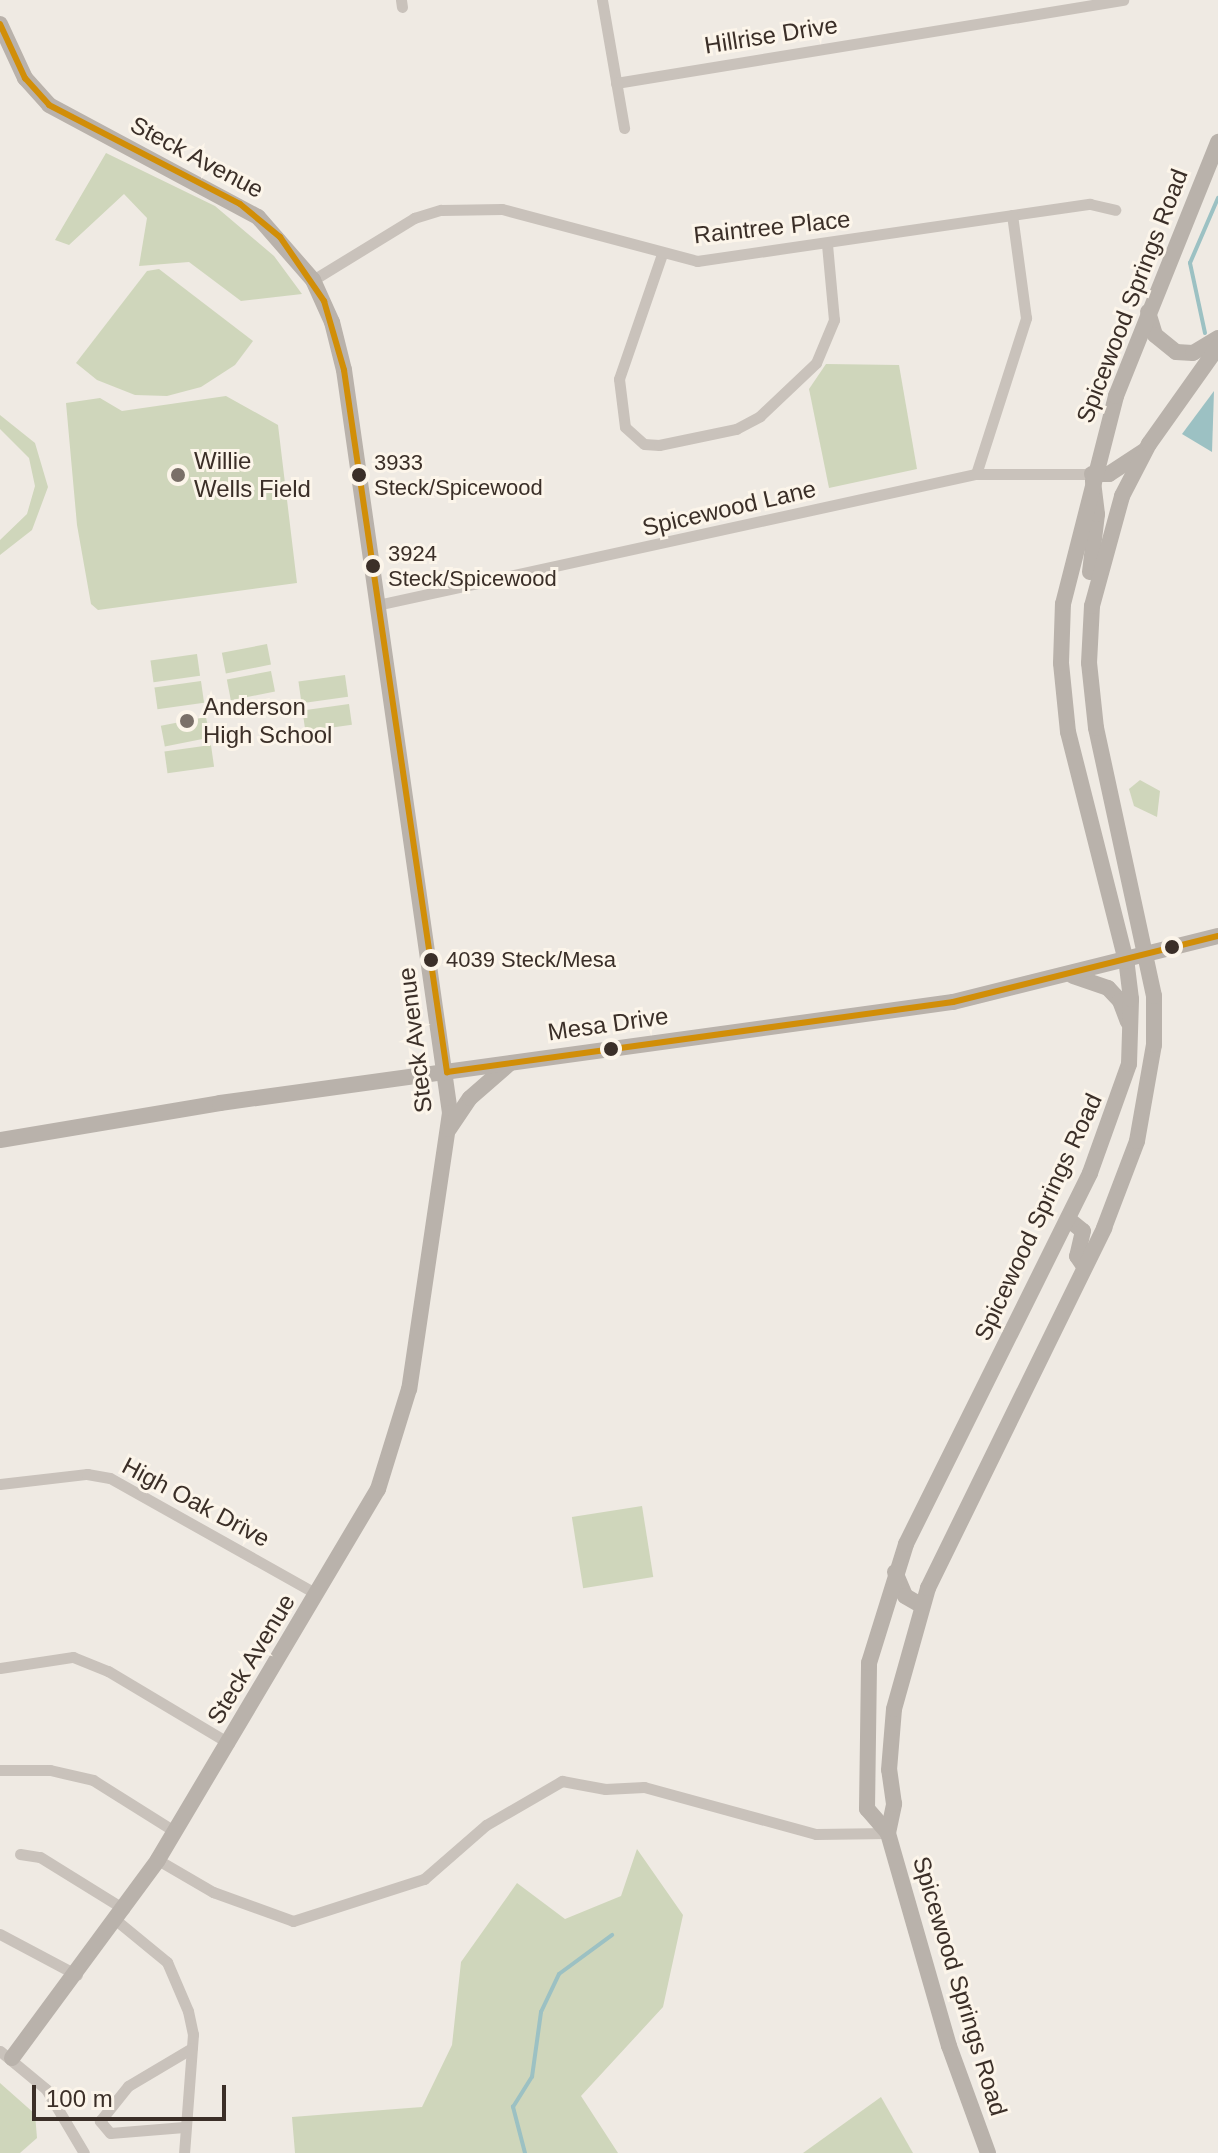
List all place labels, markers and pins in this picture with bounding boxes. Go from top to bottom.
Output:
place label: Willie Wells Field [194,447,311,503]
place label: 3933 Steck/Spicewood [374,449,543,500]
marker: Willie Wells Field [169,466,187,484]
marker: 3933 Steck/Spicewood [351,467,367,483]
place label: 3924 Steck/Spicewood [388,540,557,592]
marker: 3924 Steck/Spicewood [365,558,381,574]
place label: Anderson High School [203,693,332,749]
marker: Anderson High School [178,712,196,730]
unlabelled marker [1164,939,1180,955]
place label: 4039 Steck/Mesa [446,947,616,973]
marker: 4039 Steck/Mesa [423,952,439,968]
unlabelled marker [603,1041,619,1057]

